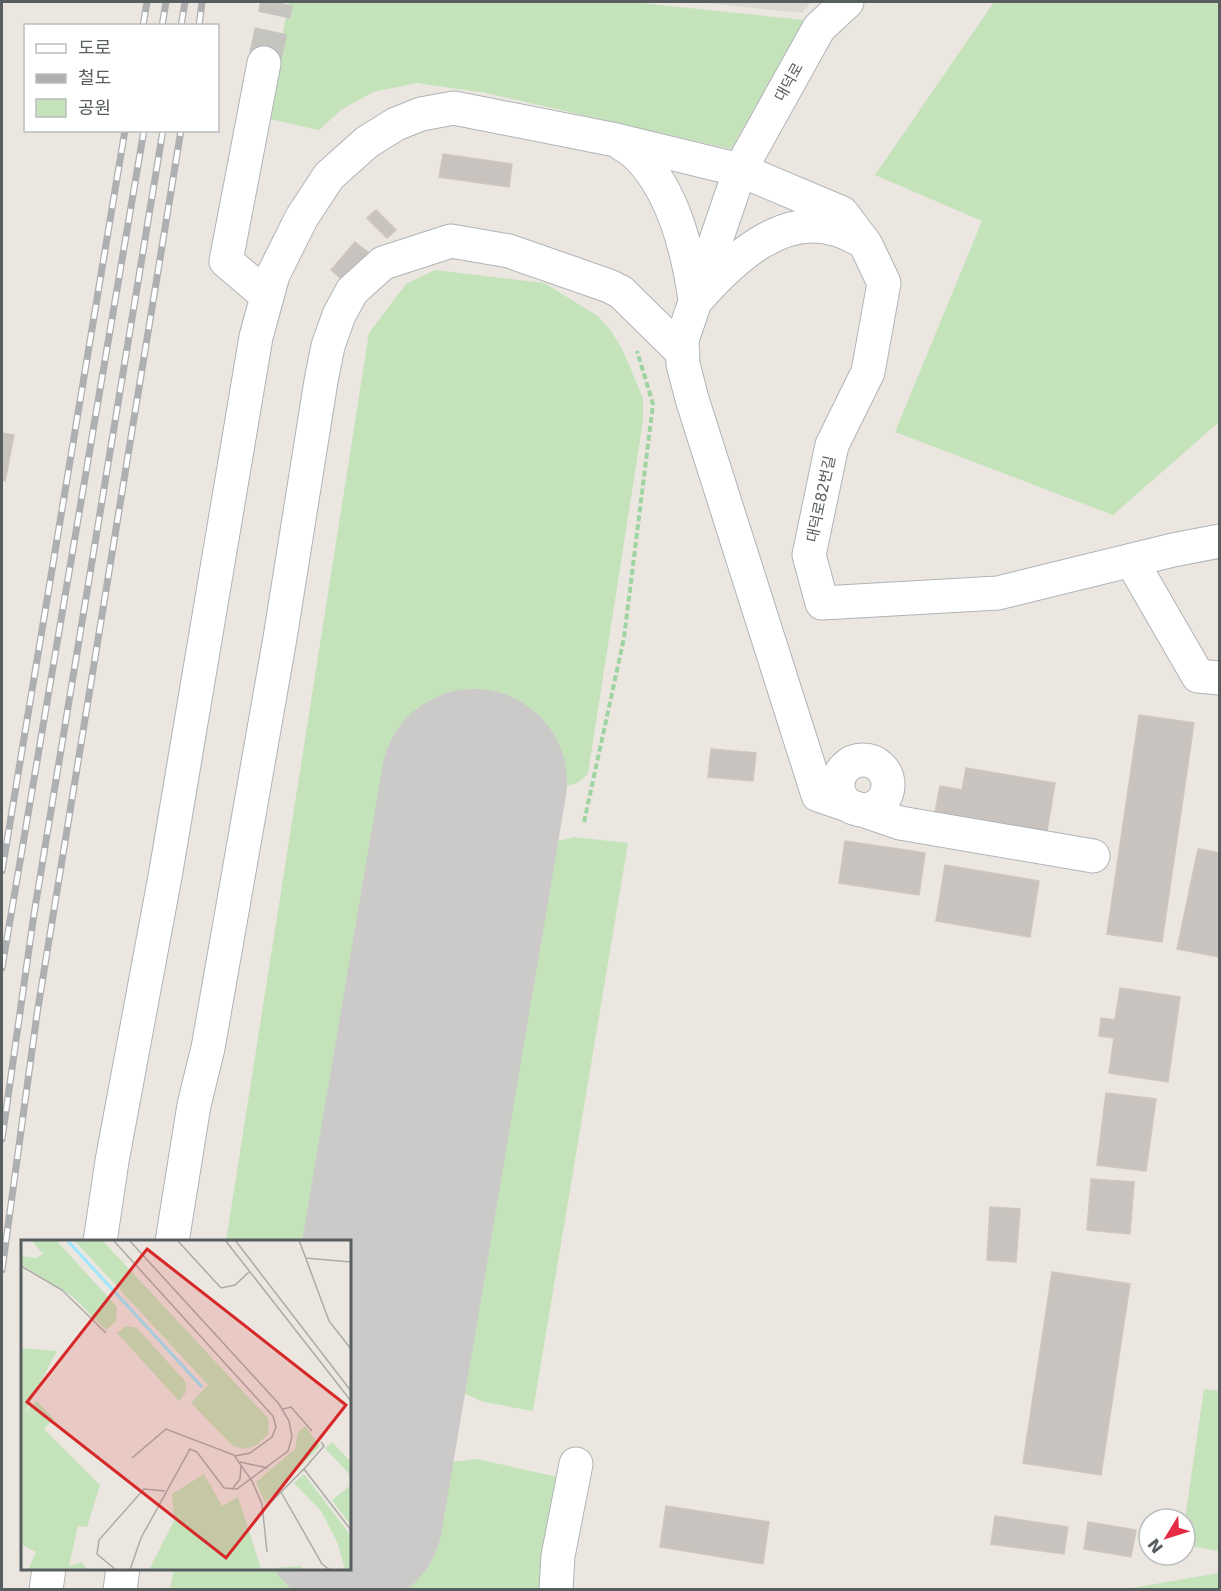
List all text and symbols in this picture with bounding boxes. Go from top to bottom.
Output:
legend [24,24,219,132]
text: 도로 [78,37,111,58]
street label: 대덕로 [771,60,807,104]
text: 철도 [78,67,111,88]
text: 공원 [78,97,111,118]
street label: 대덕로82번길 [803,454,839,544]
inset map [21,1240,351,1570]
north arrow [1137,1507,1197,1567]
text: N [1144,1535,1167,1557]

